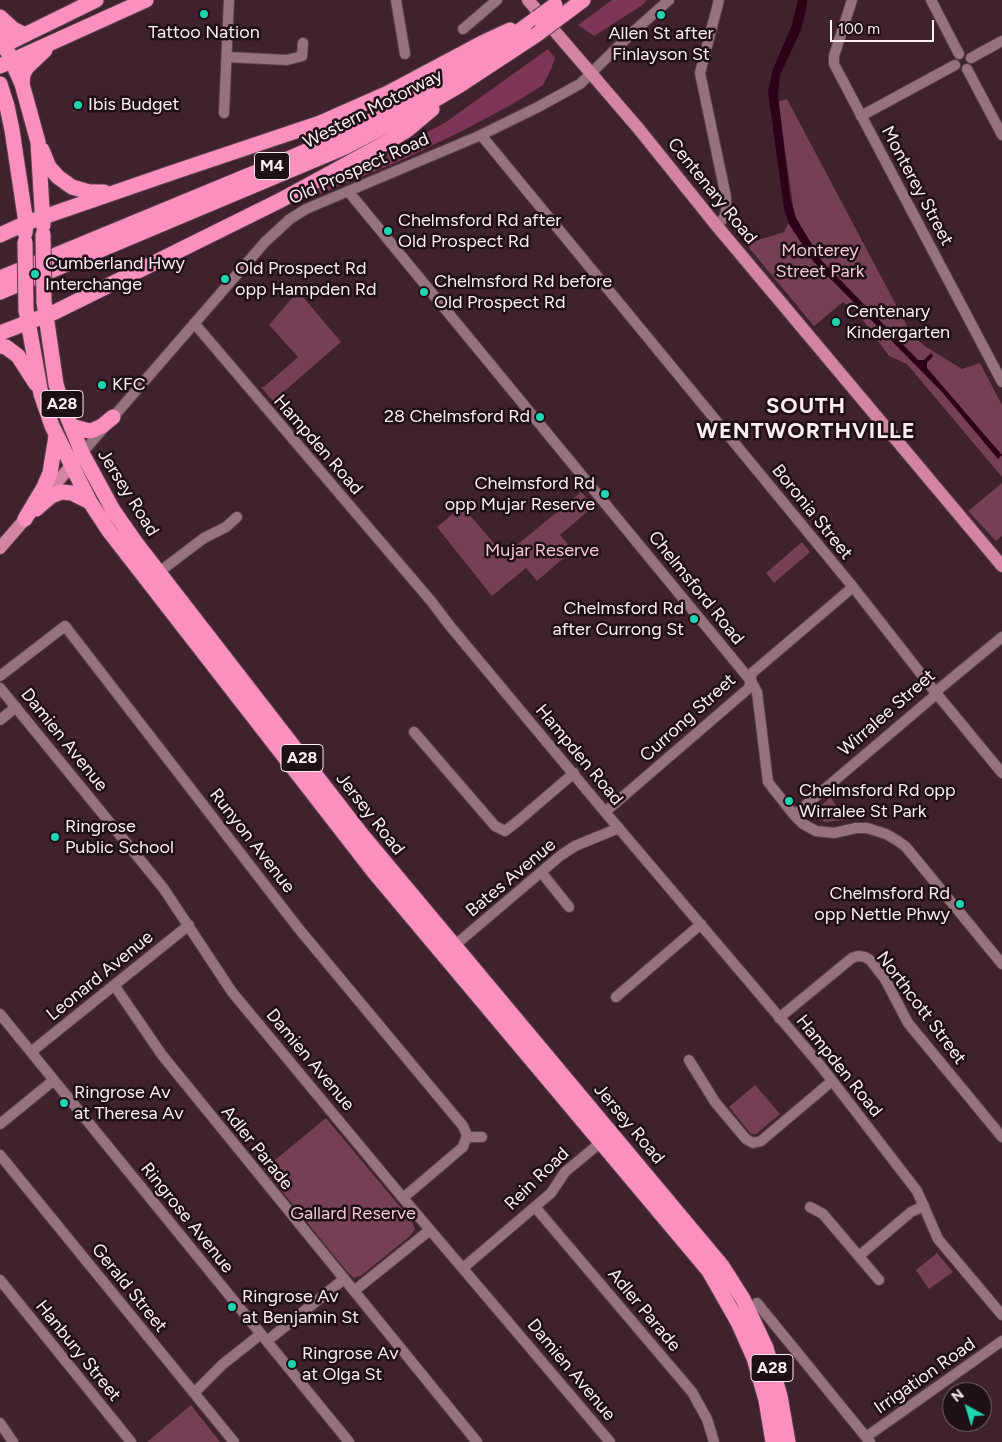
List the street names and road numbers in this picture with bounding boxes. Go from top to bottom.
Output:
street label: Western Motorway [300,65,446,153]
street label: Monterey Street [876,123,958,249]
street label: Old Prospect Road [286,128,432,210]
street label: Centenary Road [663,134,761,248]
road number: M4 [254,153,290,180]
road number: A28 [41,390,83,418]
street label: Hampden Road [269,391,367,499]
street label: Jersey Road [93,446,163,540]
street label: Boronia Street [767,460,857,564]
street label: Chelmsford Road [644,527,748,649]
street label: Wirralee Street [834,665,940,761]
street label: Currong Street [636,669,740,767]
street label: Damien Avenue [16,684,112,796]
street label: Hampden Road [531,700,627,810]
road number: A28 [281,744,323,771]
street label: Jersey Road [331,769,409,859]
street label: Runyon Avenue [205,785,299,897]
street label: Bates Avenue [462,834,560,922]
street label: Leonard Avenue [42,926,158,1026]
street label: Northcott Street [871,947,971,1069]
street label: Damien Avenue [261,1005,359,1115]
street label: Hampden Road [791,1011,887,1121]
street label: Jersey Road [589,1079,669,1169]
street label: Adler Parade [217,1102,297,1194]
street label: Rein Road [500,1143,574,1215]
street label: Ringrose Avenue [136,1158,238,1278]
street label: Gerald Street [87,1239,171,1337]
street label: Adler Parade [603,1264,685,1356]
street label: Hanbury Street [31,1296,125,1406]
street label: Damien Avenue [522,1315,620,1425]
street label: Irrigation Road [870,1333,980,1419]
road number: A28 [751,1355,793,1382]

